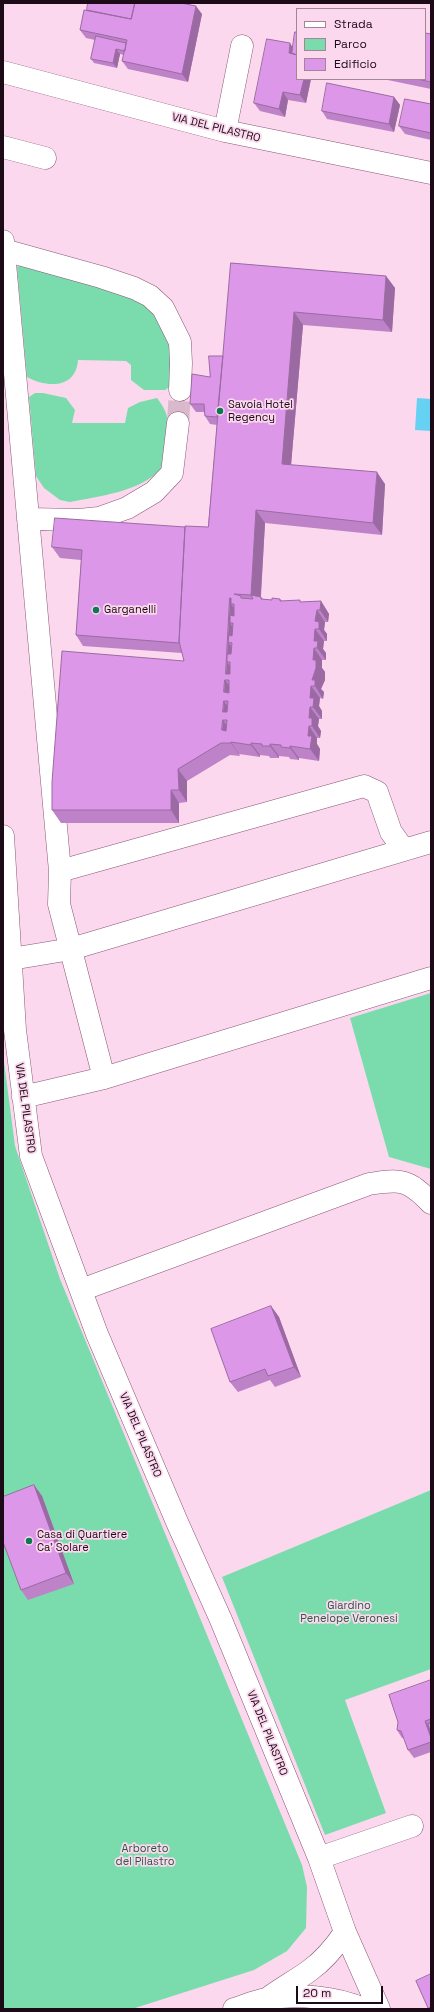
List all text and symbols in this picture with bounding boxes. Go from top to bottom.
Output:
legend [296,8,426,80]
text: Strada [334,16,373,32]
text: Parco [334,36,367,52]
text: Edificio [334,56,377,72]
street label: VIA DEL PILASTRO [170,111,262,145]
place label: Savoia Hotel Regency [228,398,293,424]
marker: Savoia Hotel Regency [215,406,225,416]
place label: Garganelli [104,603,156,617]
marker: Garganelli [91,605,101,615]
street label: VIA DEL PILASTRO [12,1062,38,1154]
street label: VIA DEL PILASTRO [116,1391,164,1479]
place label: Casa di Quartiere Ca' Solare [37,1528,127,1554]
marker: Casa di Quartiere Ca' Solare [24,1536,34,1546]
park label: Giardino Penelope Veronesi [300,1599,398,1625]
street label: VIA DEL PILASTRO [244,1688,290,1778]
park label: Arboreto del Pilastro [116,1842,174,1868]
scale bar [298,1978,385,2004]
text: 20 m [303,1985,331,2001]

